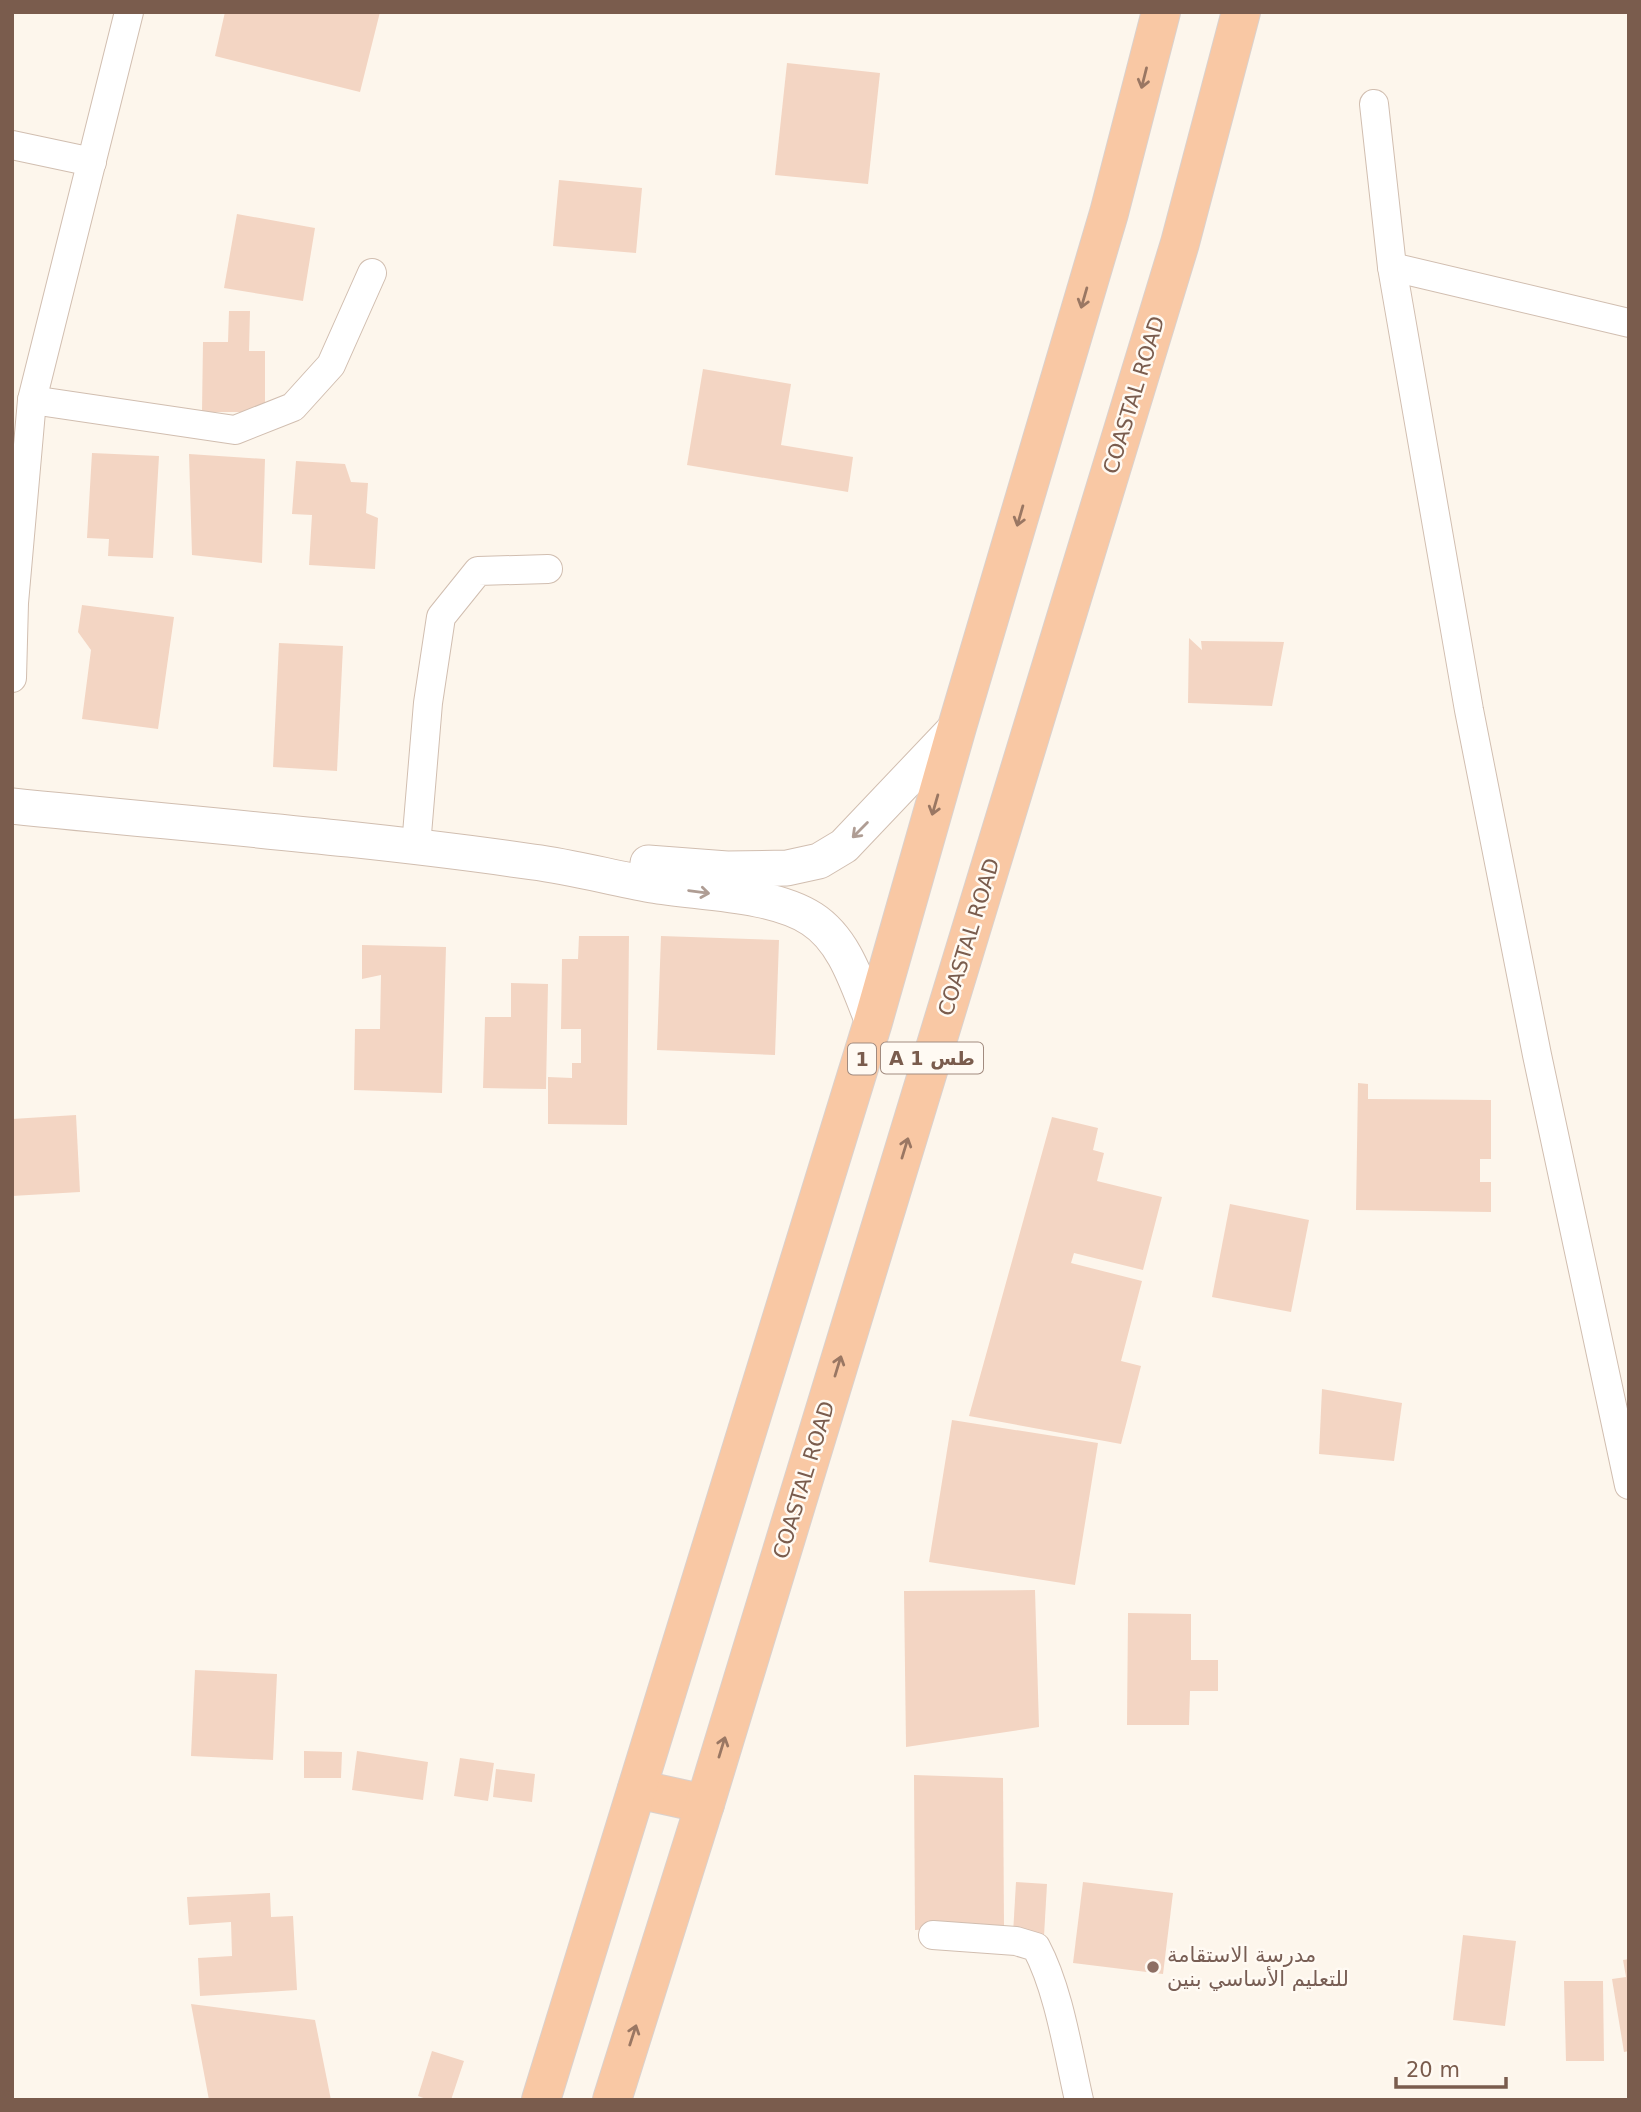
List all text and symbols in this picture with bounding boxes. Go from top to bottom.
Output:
one-way arrow [1137,66,1150,89]
one-way arrow [1077,286,1090,309]
street label: COASTAL ROAD [1099,313,1169,477]
one-way arrow [1012,505,1025,527]
one-way arrow [928,793,941,816]
one-way arrow [851,821,868,838]
street label: COASTAL ROAD [934,855,1004,1019]
one-way arrow [688,886,710,899]
road number: A 1 طس [881,1042,983,1074]
road number: 1 [848,1044,876,1074]
one-way arrow [899,1137,912,1159]
one-way arrow [833,1355,846,1377]
street label: COASTAL ROAD [769,1398,839,1562]
one-way arrow [717,1737,729,1759]
place label: مدرسة الاستقامة للتعليم الأساسي بنين [1167,1943,1349,1992]
marker: مدرسة الاستقامة للتعليم الأساسي بنين [1145,1959,1161,1975]
one-way arrow [628,2024,640,2046]
scale bar [1396,2046,1506,2090]
text: 20 m [1406,2058,1460,2082]

